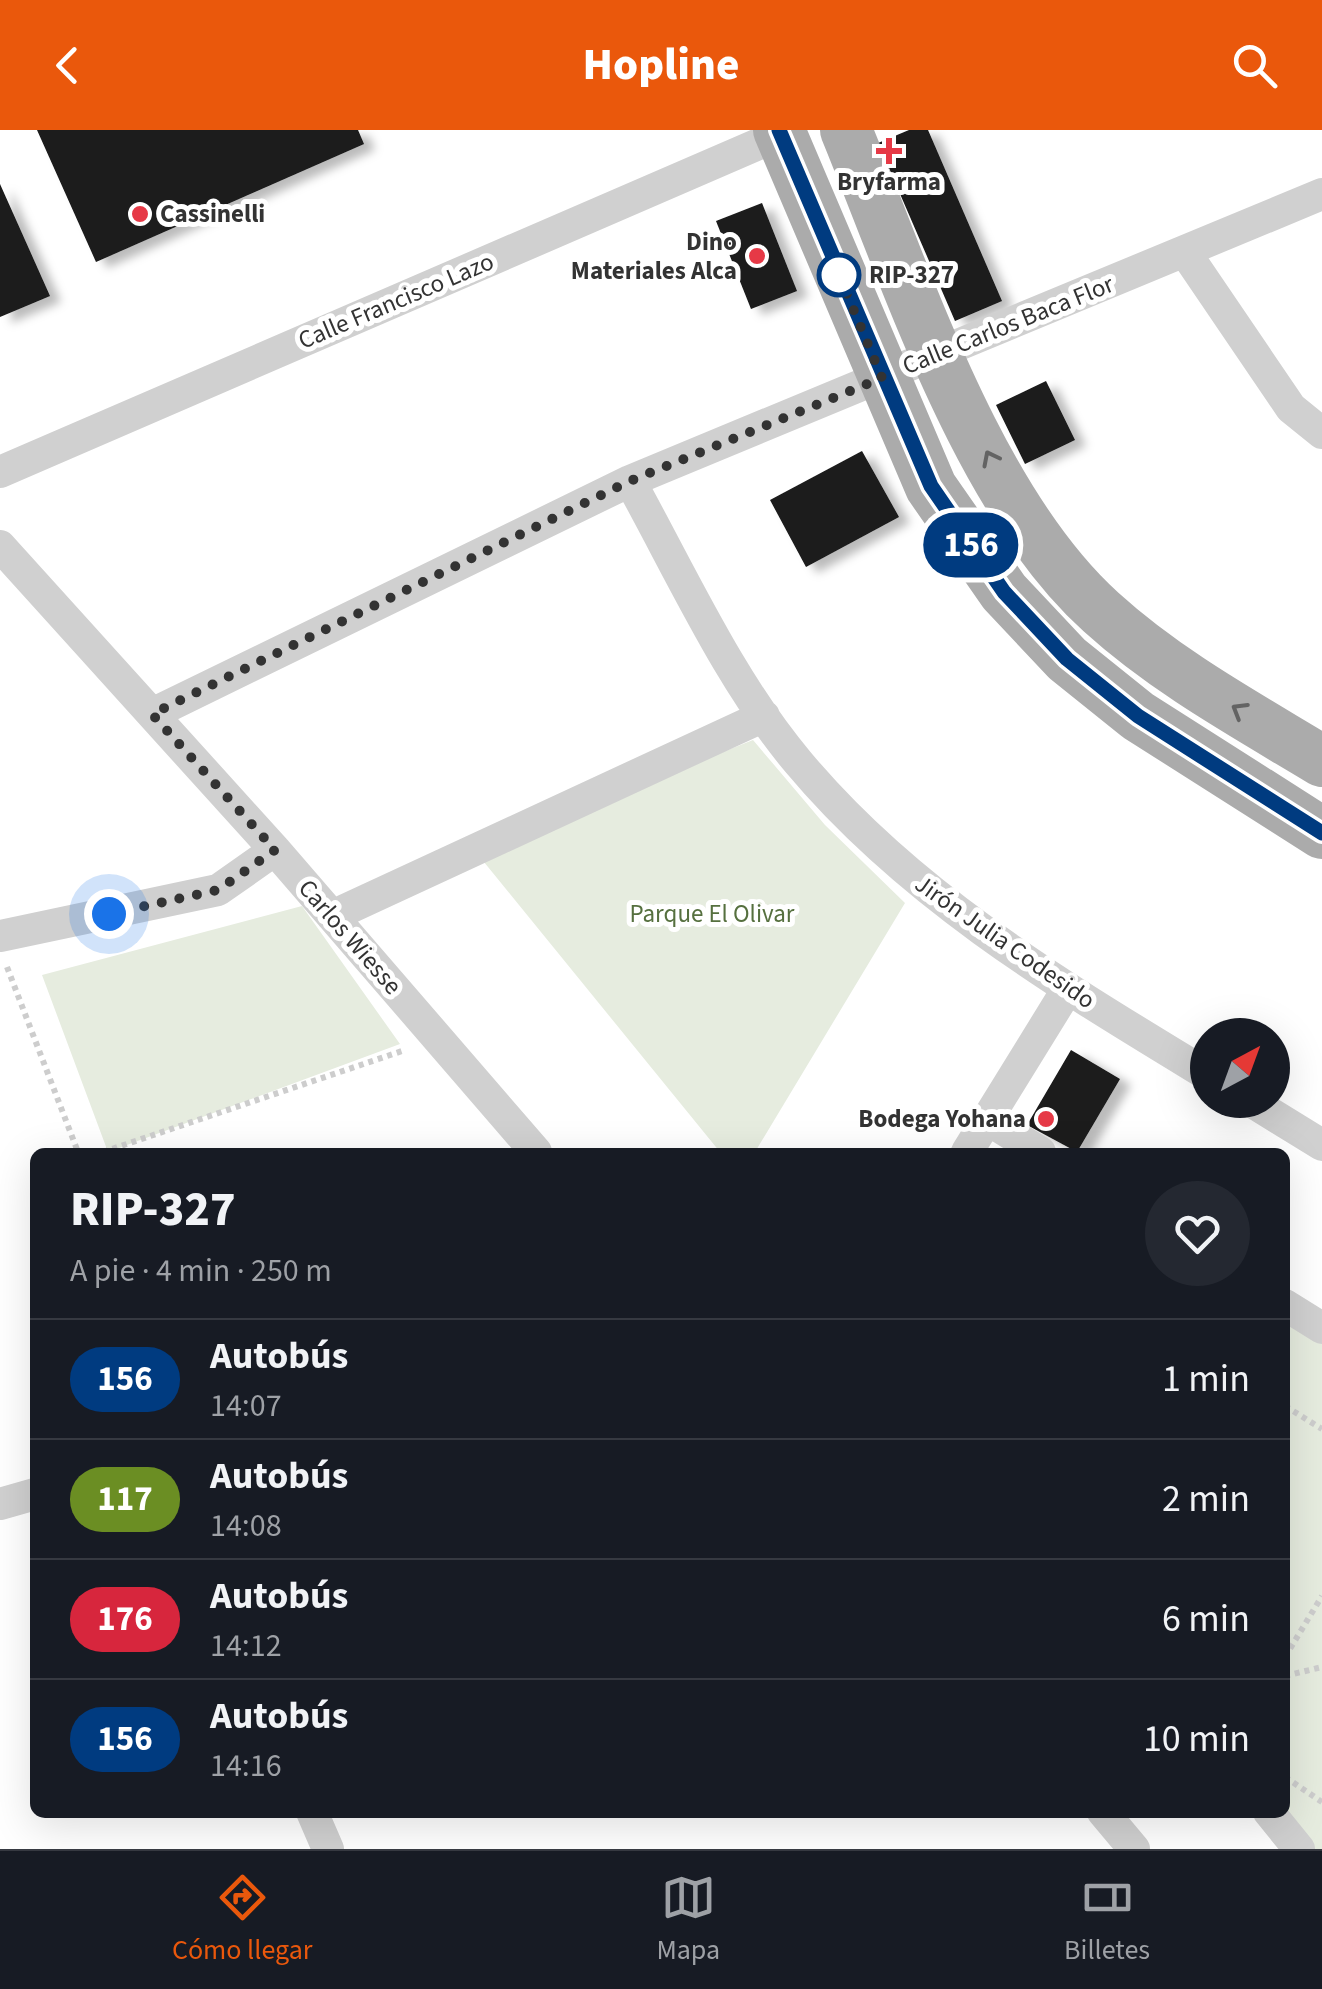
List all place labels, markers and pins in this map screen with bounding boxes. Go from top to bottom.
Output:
marker: Bryfarma [878,140,900,162]
place label: Bryfarma [837,164,941,200]
place label: Cassinelli [160,196,265,232]
marker: Cassinelli [129,203,151,225]
place label: Dino Materiales Alca [571,224,737,289]
marker: Dino Materiales Alca [746,245,768,267]
marker: RIP-327 [818,254,860,296]
place label: RIP-327 [869,257,954,293]
place label: Bodega Yohana [858,1101,1026,1137]
marker: Bodega Yohana [1035,1108,1057,1130]

